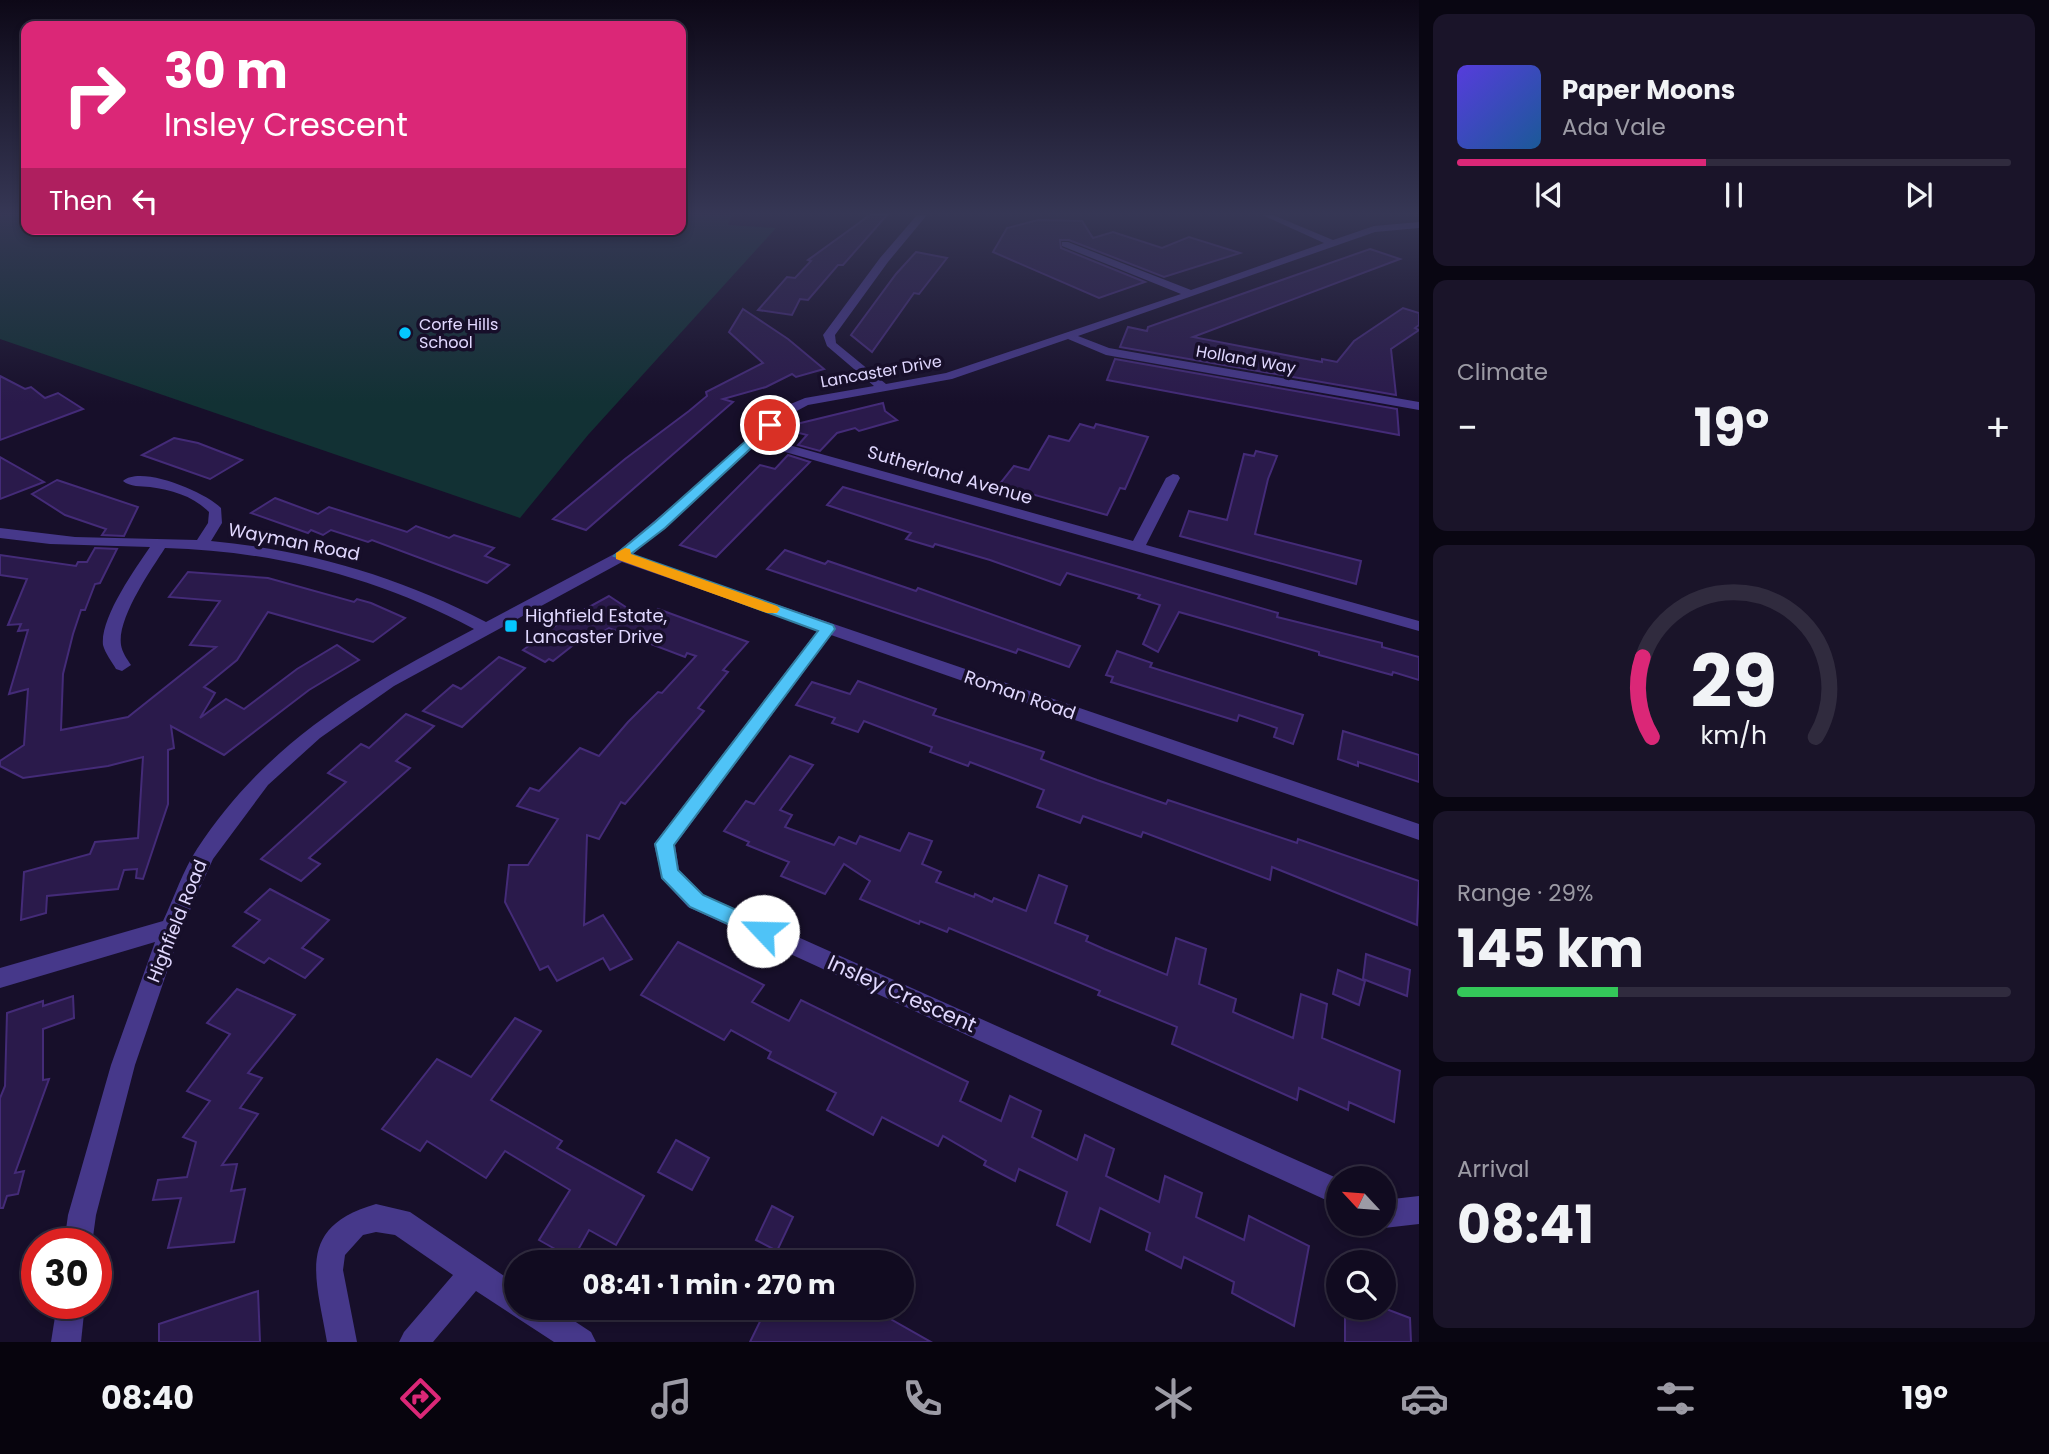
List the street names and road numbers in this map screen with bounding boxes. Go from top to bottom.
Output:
street label: Holland Way [1194,339,1298,380]
street label: Lancaster Drive [819,349,944,393]
street label: Sutherland Avenue [865,439,1036,510]
street label: Wayman Road [226,516,362,567]
street label: Roman Road [961,664,1079,725]
street label: Highfield Road [141,856,213,986]
street label: Insley Crescent [823,948,981,1039]

